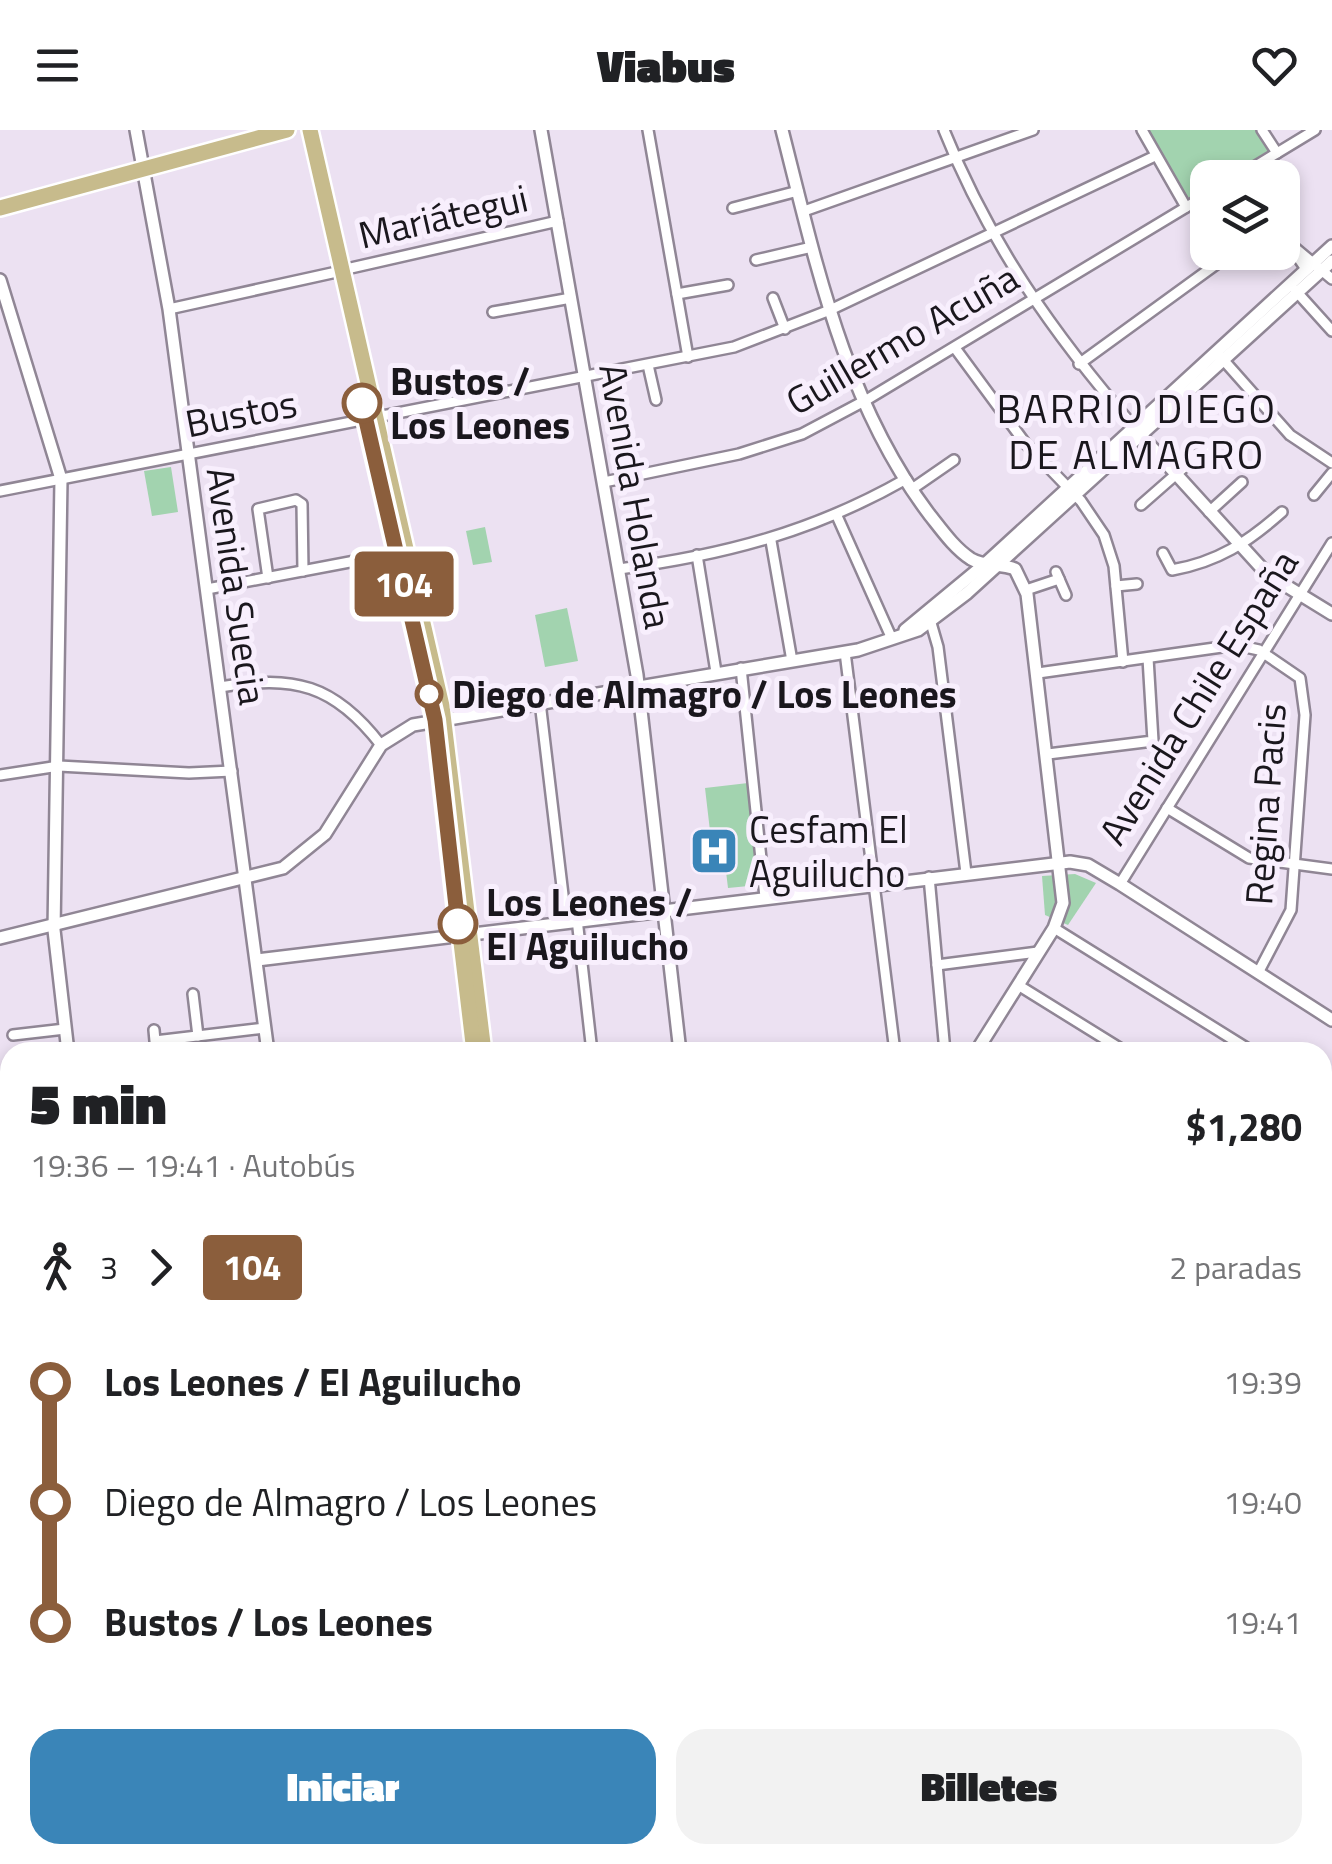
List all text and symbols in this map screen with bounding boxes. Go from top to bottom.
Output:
text: Viabus [597,31,735,99]
icon: menu [30,38,85,93]
icon: heart [1247,38,1302,93]
map controls [1190,160,1300,270]
button: layers [1190,160,1300,270]
street label: Mariátegui [353,168,533,264]
street label: Guillermo Acuña [775,249,1029,429]
place label: Bustos / Los Leones [390,352,570,454]
street label: Avenida Holanda [584,359,688,633]
street label: Bustos [180,374,302,452]
district label: BARRIO DIEGO DE ALMAGRO [997,378,1277,485]
marker: Bustos / Los Leones [343,384,381,422]
street label: Avenida Suecia [192,464,282,708]
street label: Avenida Chile España [1084,538,1312,856]
line badge: 104 [346,552,462,616]
text: 104 [375,557,433,611]
place label: Diego de Almagro / Los Leones [452,665,957,723]
marker: Diego de Almagro / Los Leones [416,681,442,707]
street label: Regina Pacis [1229,701,1301,907]
place label: Cesfam El Aguilucho [749,800,908,902]
hospital icon: Cesfam El Aguilucho [688,825,740,877]
place label: Los Leones / El Aguilucho [486,873,692,975]
marker: Los Leones / El Aguilucho [439,905,477,943]
text: 5 min [30,1062,167,1145]
text: $1,280 [1186,1098,1302,1156]
text: 19:36 – 19:41 · Autobús [30,1141,355,1189]
icon: walk [30,1240,85,1295]
icon: forward [133,1240,188,1295]
text: 104 [223,1240,282,1294]
text: 3 [100,1243,118,1291]
text: 2 paradas [1169,1243,1302,1291]
text: Los Leones / El Aguilucho [104,1353,522,1411]
text: 19:39 [1223,1358,1302,1406]
text: Diego de Almagro / Los Leones [104,1473,597,1531]
text: 19:40 [1223,1478,1302,1526]
text: Bustos / Los Leones [104,1593,433,1651]
text: 19:41 [1223,1598,1302,1646]
button: Iniciar [30,1729,656,1844]
button: Billetes [676,1729,1302,1844]

